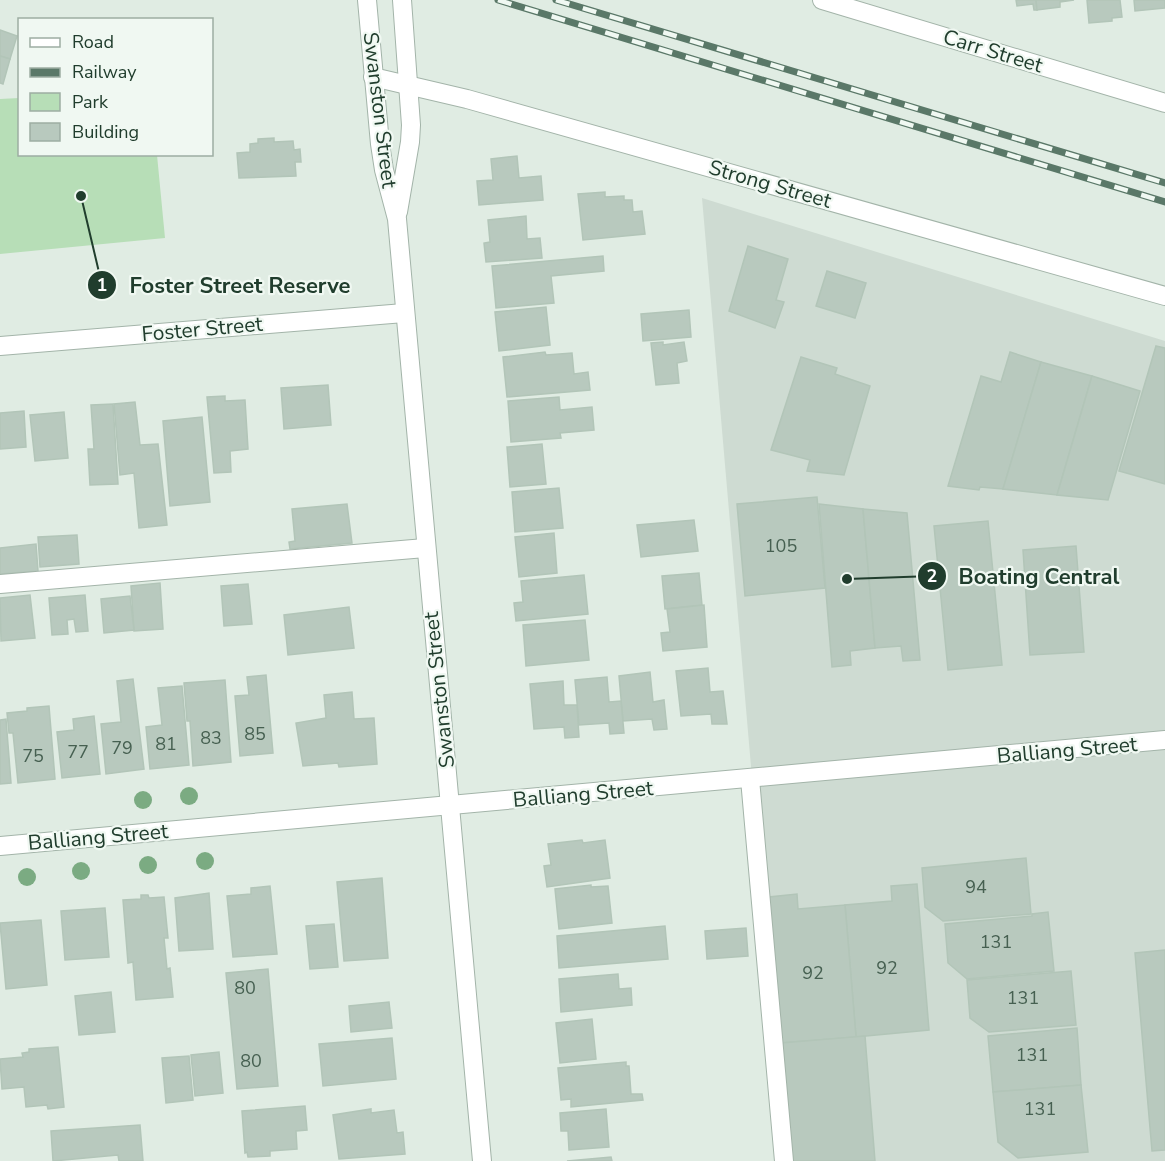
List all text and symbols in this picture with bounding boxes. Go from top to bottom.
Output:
legend [18,18,213,156]
street label: Carr Street [940,23,1047,80]
text: Road [72,30,114,54]
street label: Swanston Street [357,30,404,190]
text: Railway [72,60,137,84]
text: Park [72,90,109,114]
text: Building [72,120,139,144]
street label: Strong Street [705,153,835,215]
callout: Foster Street Reserve [87,265,362,305]
text: Foster Street Reserve [130,271,351,301]
text: 1 [97,273,107,297]
street label: Foster Street [140,310,264,348]
house number: 105 [765,534,797,558]
callout: Boating Central [917,556,1132,596]
text: Boating Central [959,562,1119,592]
text: 2 [927,564,937,588]
street label: Swanston Street [417,610,461,769]
house number: 85 [244,722,266,746]
house number: 83 [200,726,222,750]
street label: Balliang Street [996,730,1139,770]
house number: 81 [155,732,177,756]
house number: 79 [111,736,133,760]
house number: 77 [67,740,89,764]
house number: 75 [22,744,44,768]
street label: Balliang Street [512,774,655,814]
street label: Balliang Street [27,817,170,857]
house number: 94 [965,875,987,899]
house number: 131 [980,930,1012,954]
house number: 92 [876,956,898,980]
house number: 92 [802,961,824,985]
house number: 80 [234,976,256,1000]
house number: 131 [1007,986,1039,1010]
house number: 131 [1016,1043,1048,1067]
house number: 80 [240,1049,262,1073]
house number: 131 [1024,1097,1056,1121]

